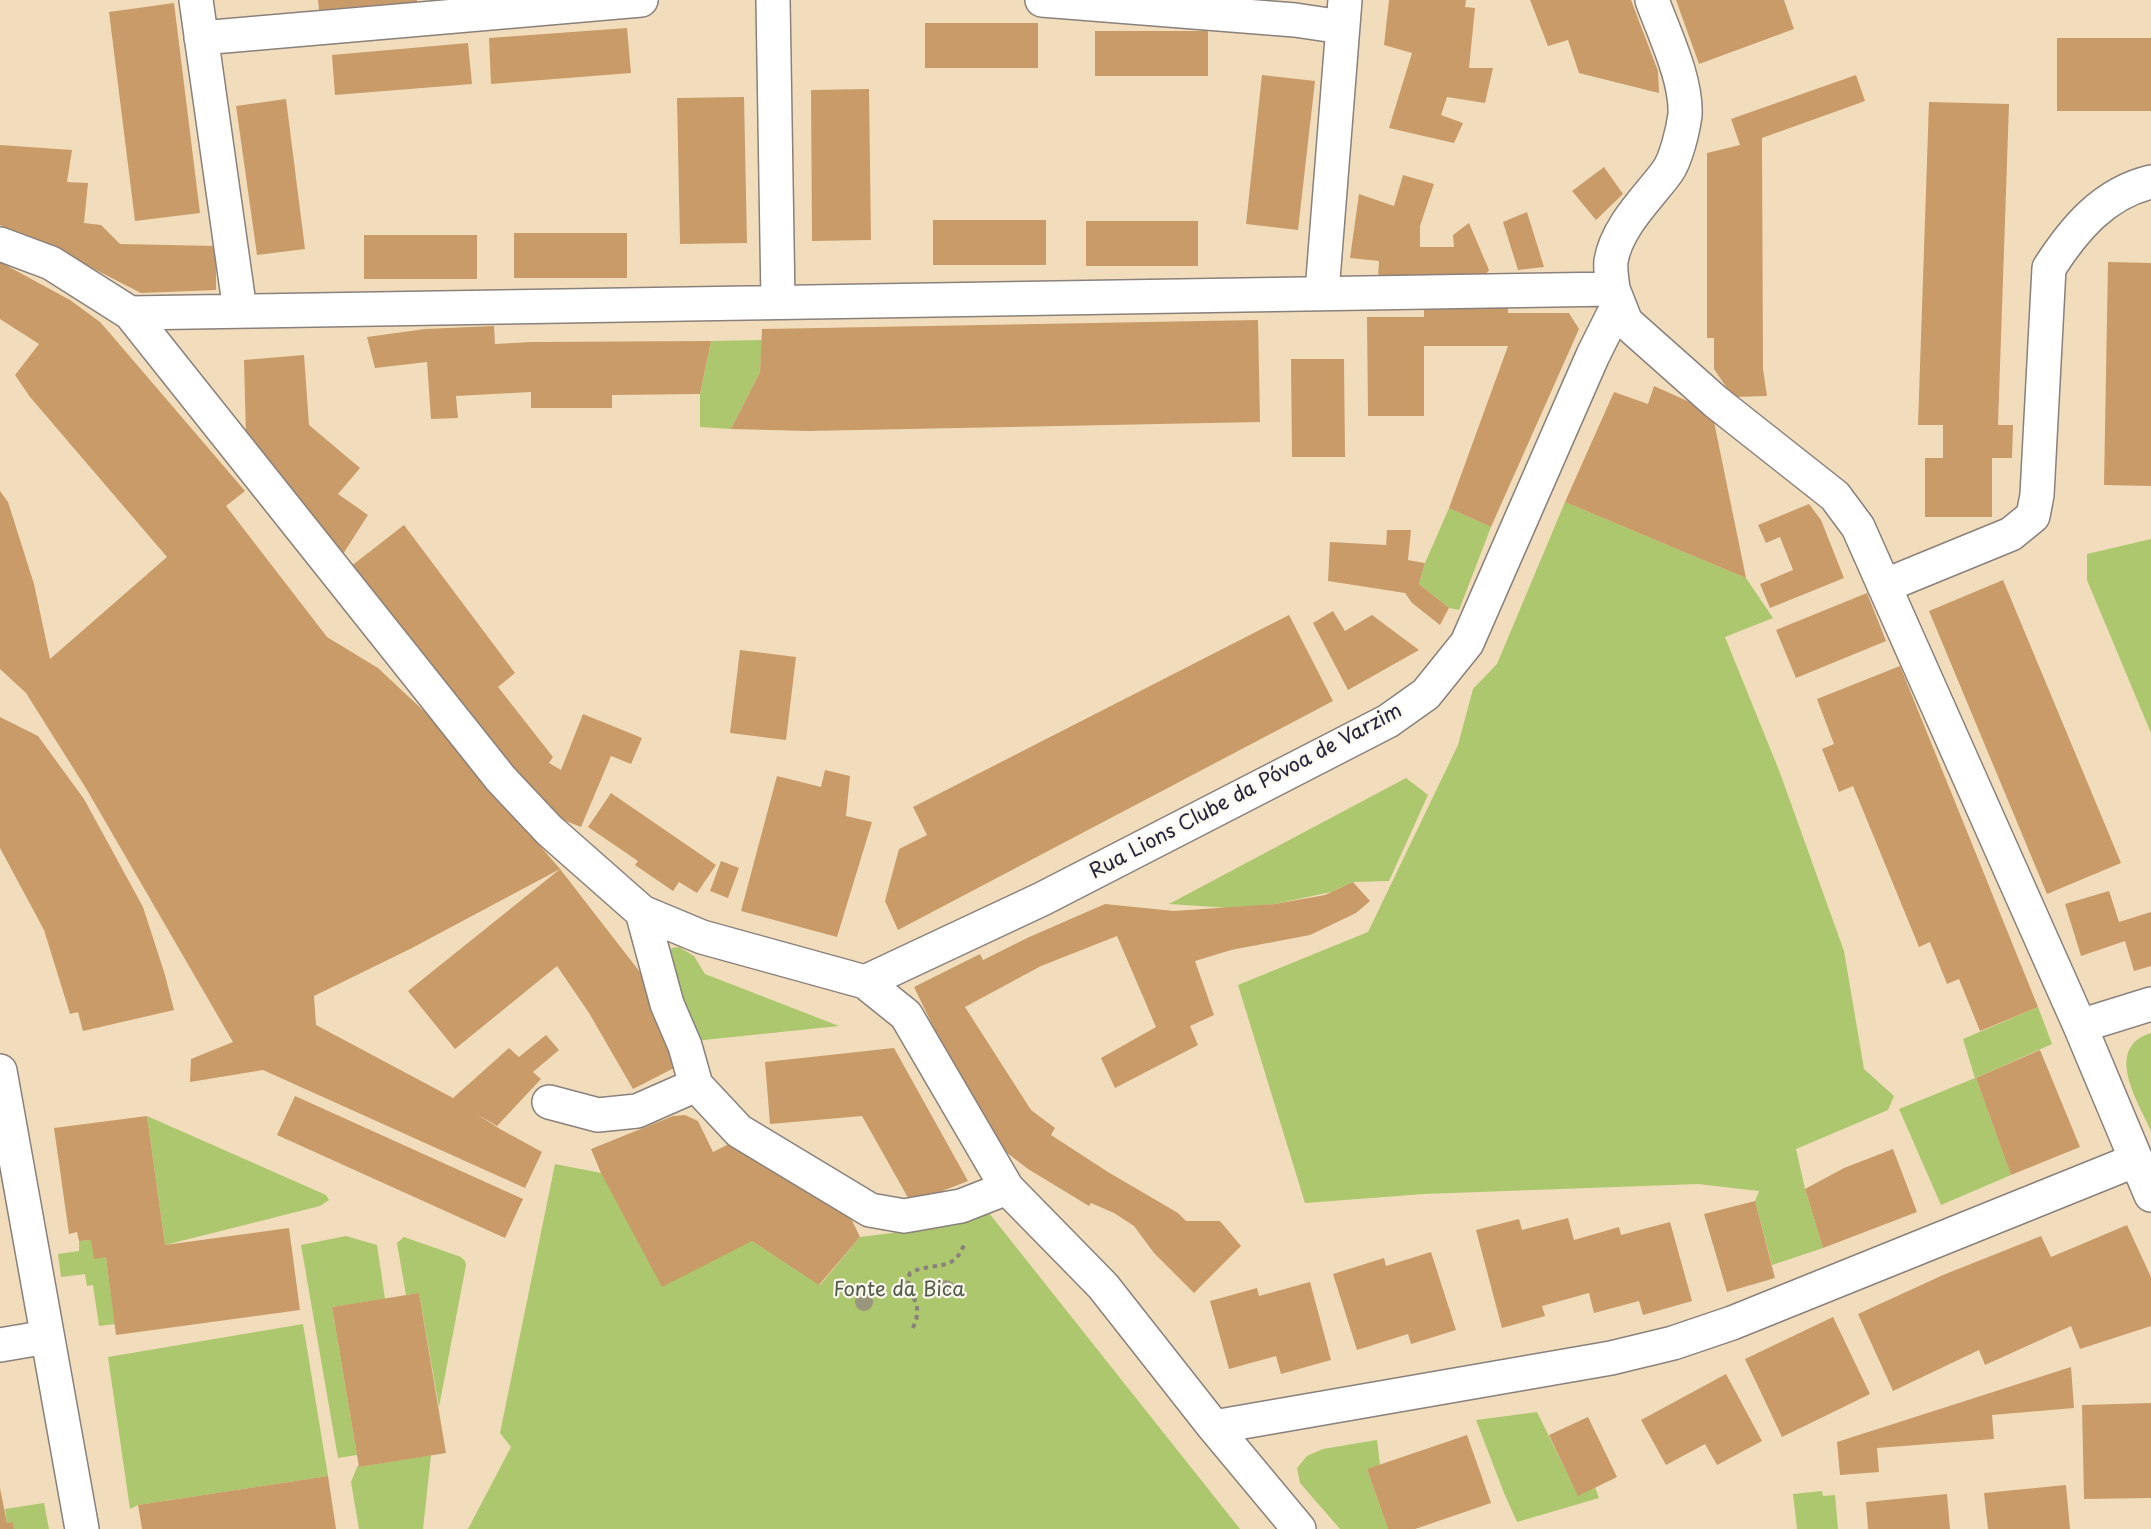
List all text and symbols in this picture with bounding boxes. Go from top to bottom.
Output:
street label: Rua Lions Clube da Póvoa de Varzim [1086,699,1406,885]
park label: Fonte da Bica [833,1278,965,1302]

